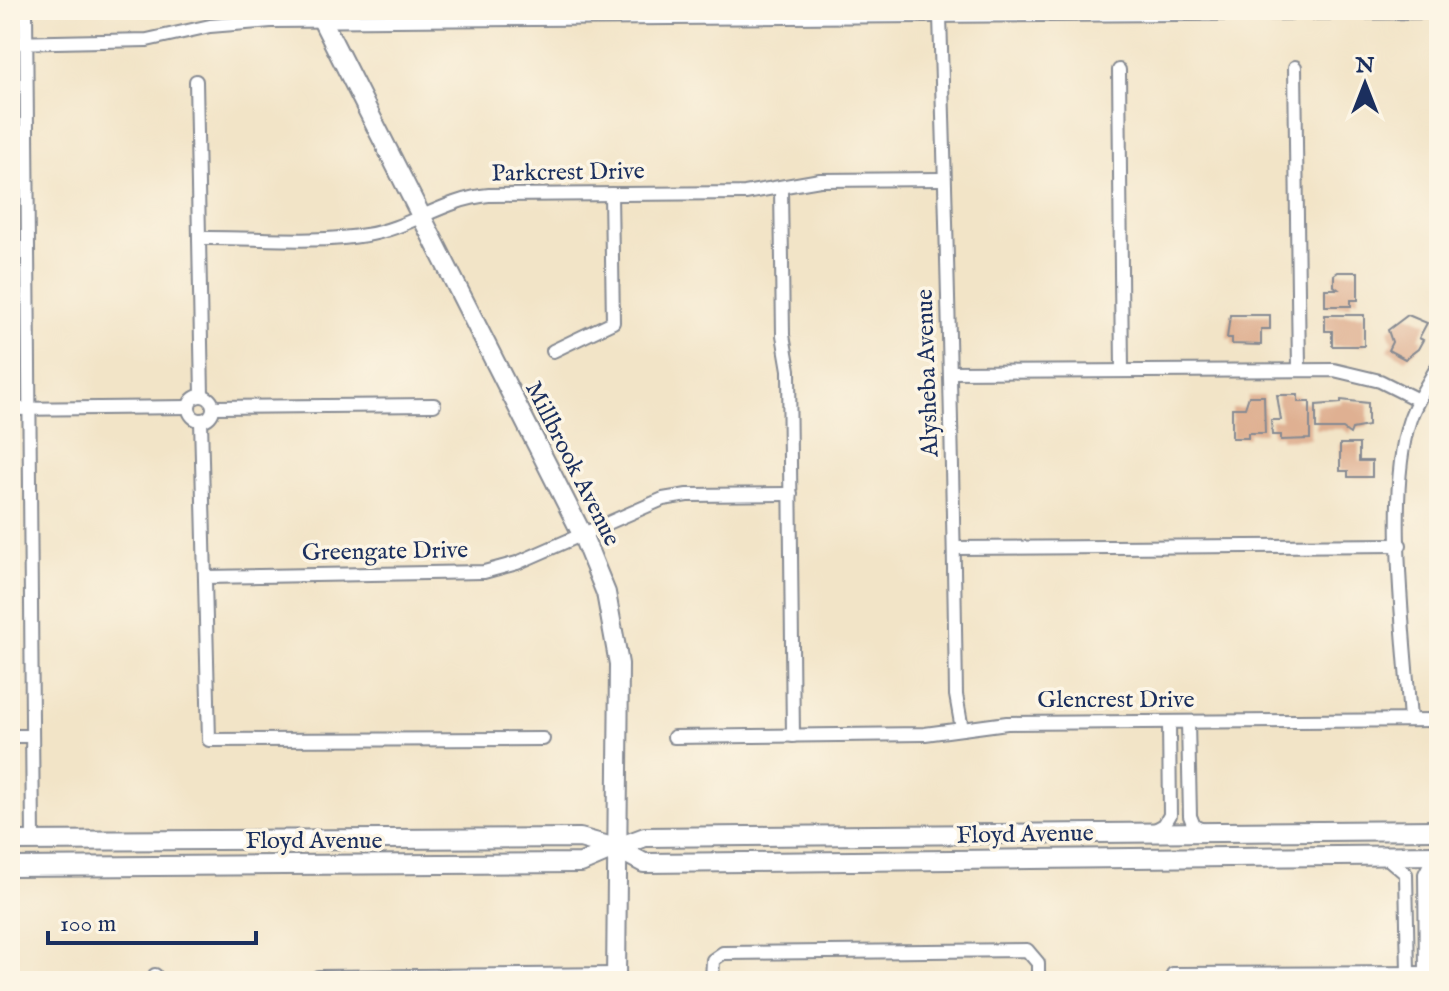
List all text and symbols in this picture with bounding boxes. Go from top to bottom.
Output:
north arrow [1325,44,1405,124]
text: N [1354,52,1375,80]
street label: Parkcrest Drive [491,156,645,190]
street label: Alysheba Avenue [910,288,946,459]
street label: Millbrook Avenue [517,376,627,552]
street label: Greengate Drive [301,535,469,569]
street label: Glencrest Drive [1037,685,1195,716]
street label: Floyd Avenue [956,818,1094,852]
street label: Floyd Avenue [245,826,383,857]
scale bar [48,895,256,945]
text: 100 m [60,909,116,940]

